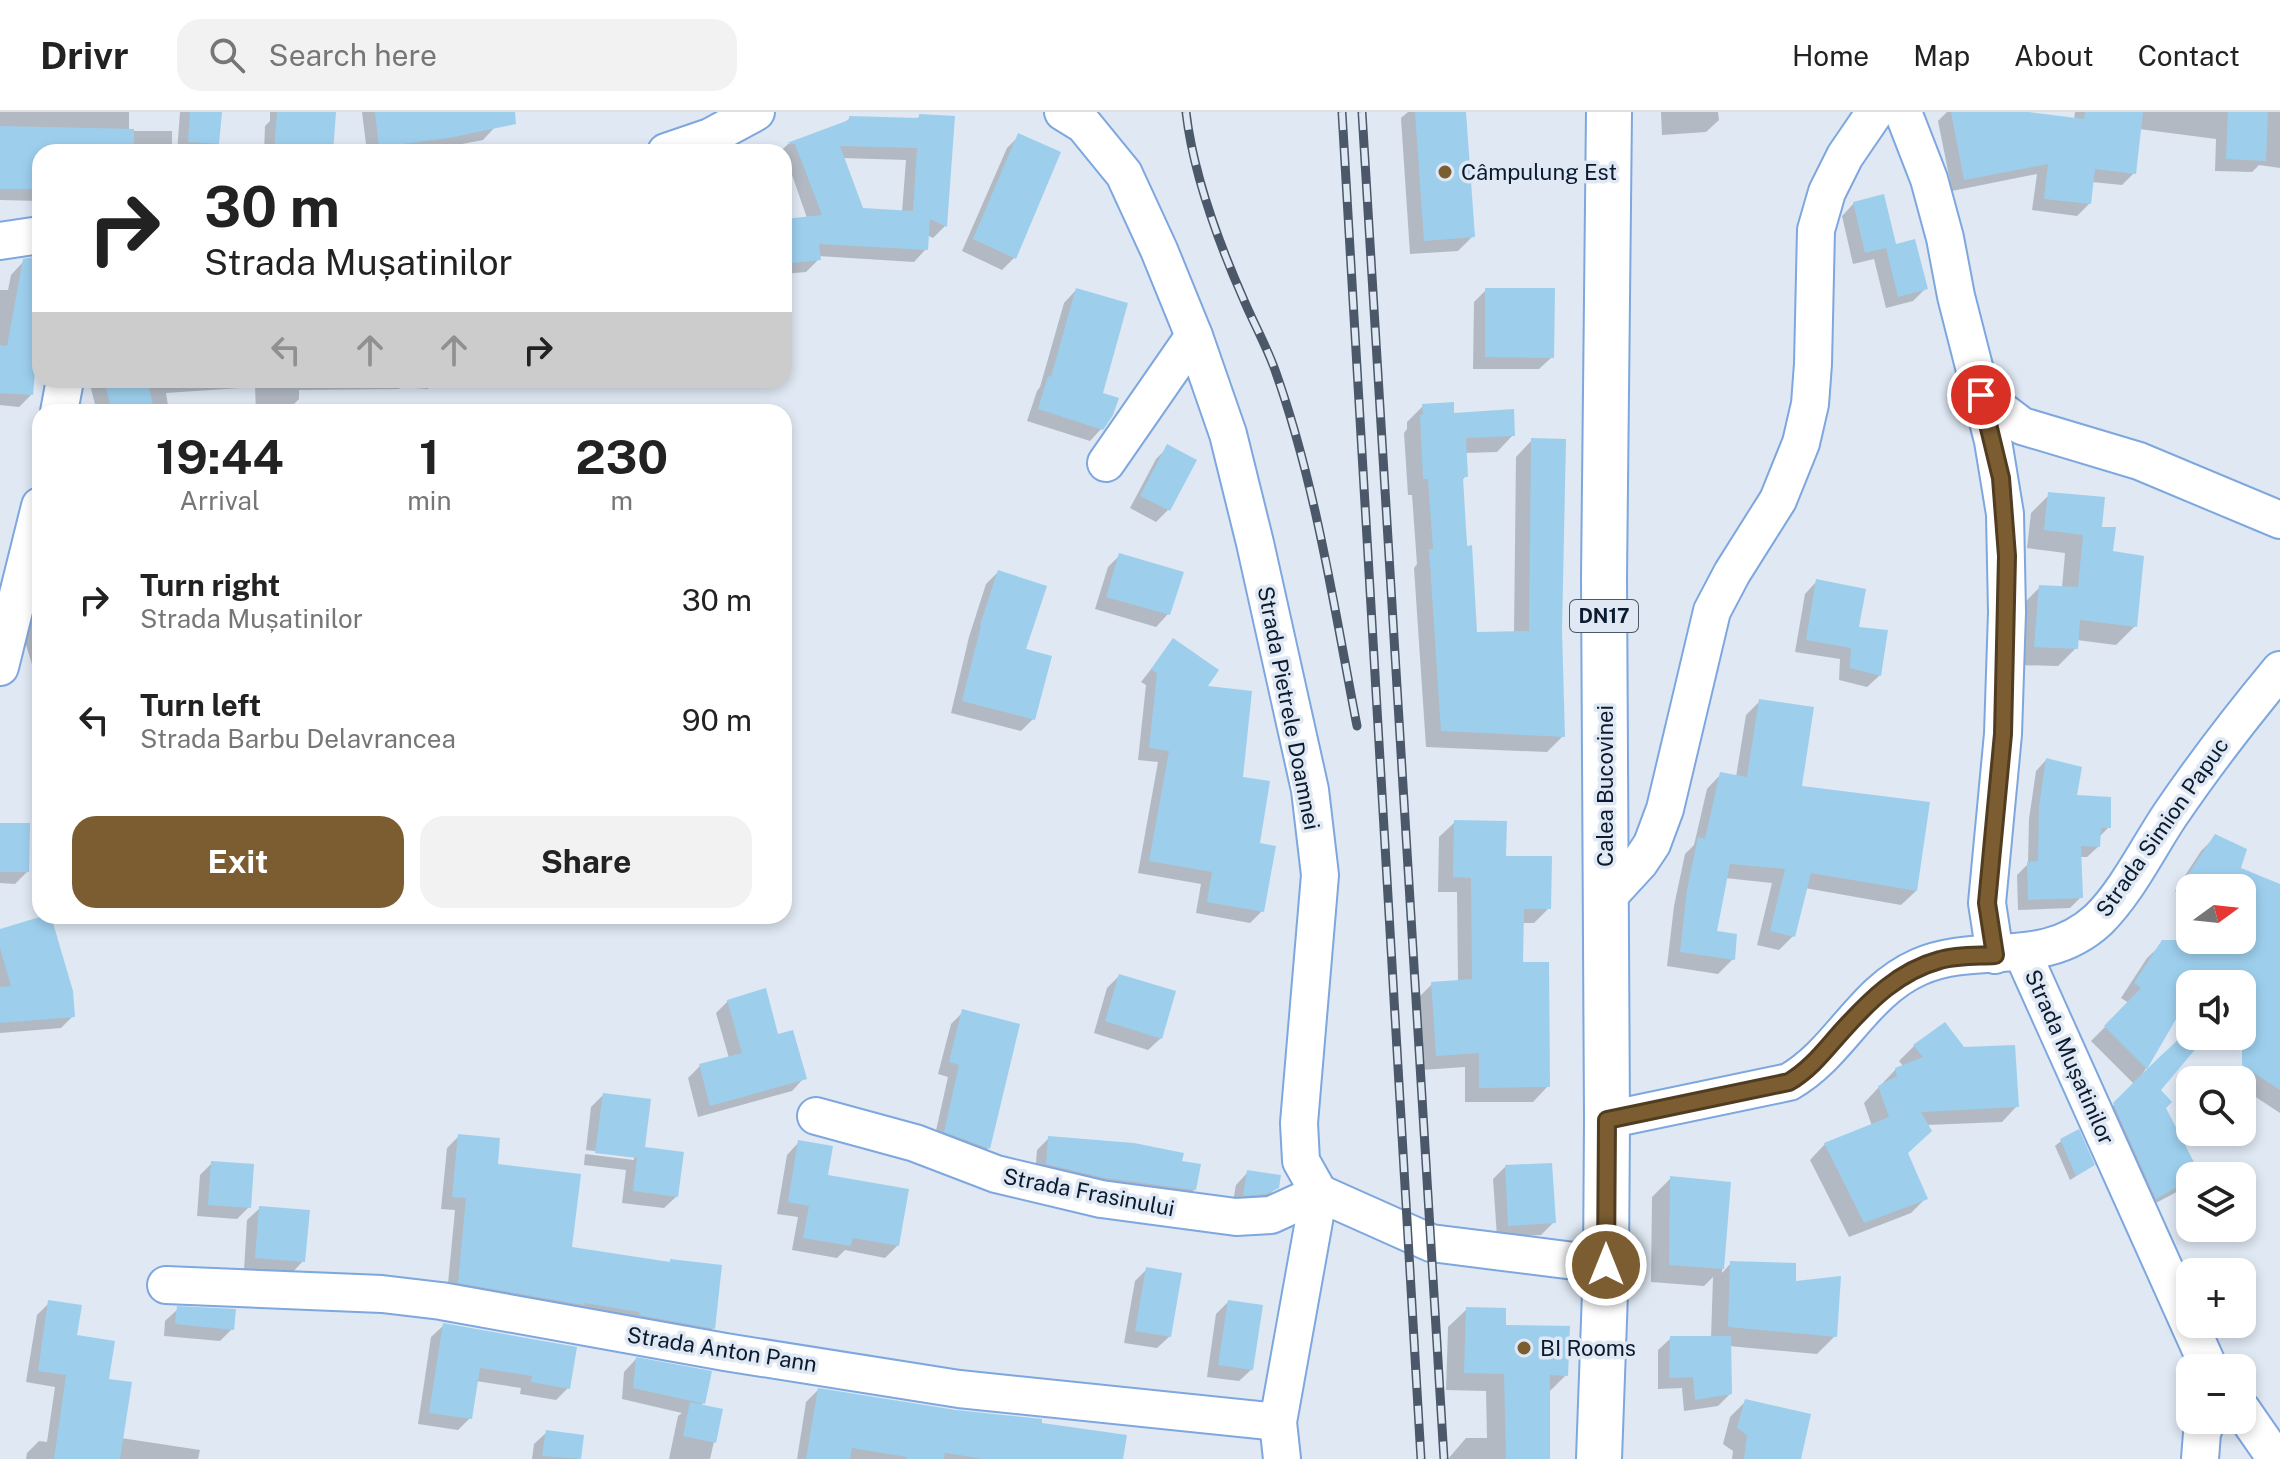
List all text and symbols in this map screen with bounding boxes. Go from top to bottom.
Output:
search box [177,19,737,91]
text: Drivr [40,33,129,78]
icon: search [205,33,249,77]
text: Search here [269,37,437,73]
text: Home [1792,39,1869,72]
text: Map [1913,39,1970,72]
text: About [2014,39,2094,72]
text: Contact [2138,39,2240,72]
place label: Câmpulung Est [1461,159,1617,185]
marker: Câmpulung Est [1436,163,1454,181]
text: 30 m [204,174,340,240]
icon: right [72,176,176,280]
text: Strada Mușatinilor [204,241,513,283]
icon: left [264,328,308,372]
icon: ahead [348,328,392,372]
icon: ahead [432,328,476,372]
icon: right [516,328,560,372]
pin [1947,361,2015,429]
icon: arrive [1959,373,2003,417]
text: 19:44 [156,428,284,485]
text: 1 [419,428,440,485]
text: 230 [575,428,668,485]
text: Arrival [180,485,260,516]
text: min [407,485,451,516]
text: m [610,485,633,516]
text: Turn right [140,567,280,603]
icon: right [72,578,116,622]
text: 30 m [682,582,752,618]
street label: Strada Pietrele Doamnei [1253,584,1325,832]
road number: DN17 [1570,600,1638,632]
text: Strada Mușatinilor [140,603,363,634]
text: Turn left [140,687,261,723]
icon: left [72,698,116,742]
text: 90 m [682,702,752,738]
street label: Calea Bucovinei [1592,705,1618,867]
text: Strada Barbu Delavrancea [140,723,456,754]
street label: Strada Simion Papuc [2090,732,2234,922]
button: Exit [72,816,404,908]
button: Share [420,816,752,908]
north arrow [2176,874,2256,954]
map controls [2176,874,2256,1434]
street label: Strada Mușatinilor [2020,966,2120,1148]
button: sound [2176,970,2256,1050]
button: search [2176,1066,2256,1146]
button: layers [2176,1162,2256,1242]
street label: Strada Frasinului [1001,1163,1177,1221]
position arrow [1564,1223,1648,1307]
button: + [2176,1258,2256,1338]
street label: Strada Anton Pann [625,1321,819,1377]
place label: BI Rooms [1540,1335,1636,1361]
marker: BI Rooms [1515,1339,1533,1357]
button: − [2176,1354,2256,1434]

